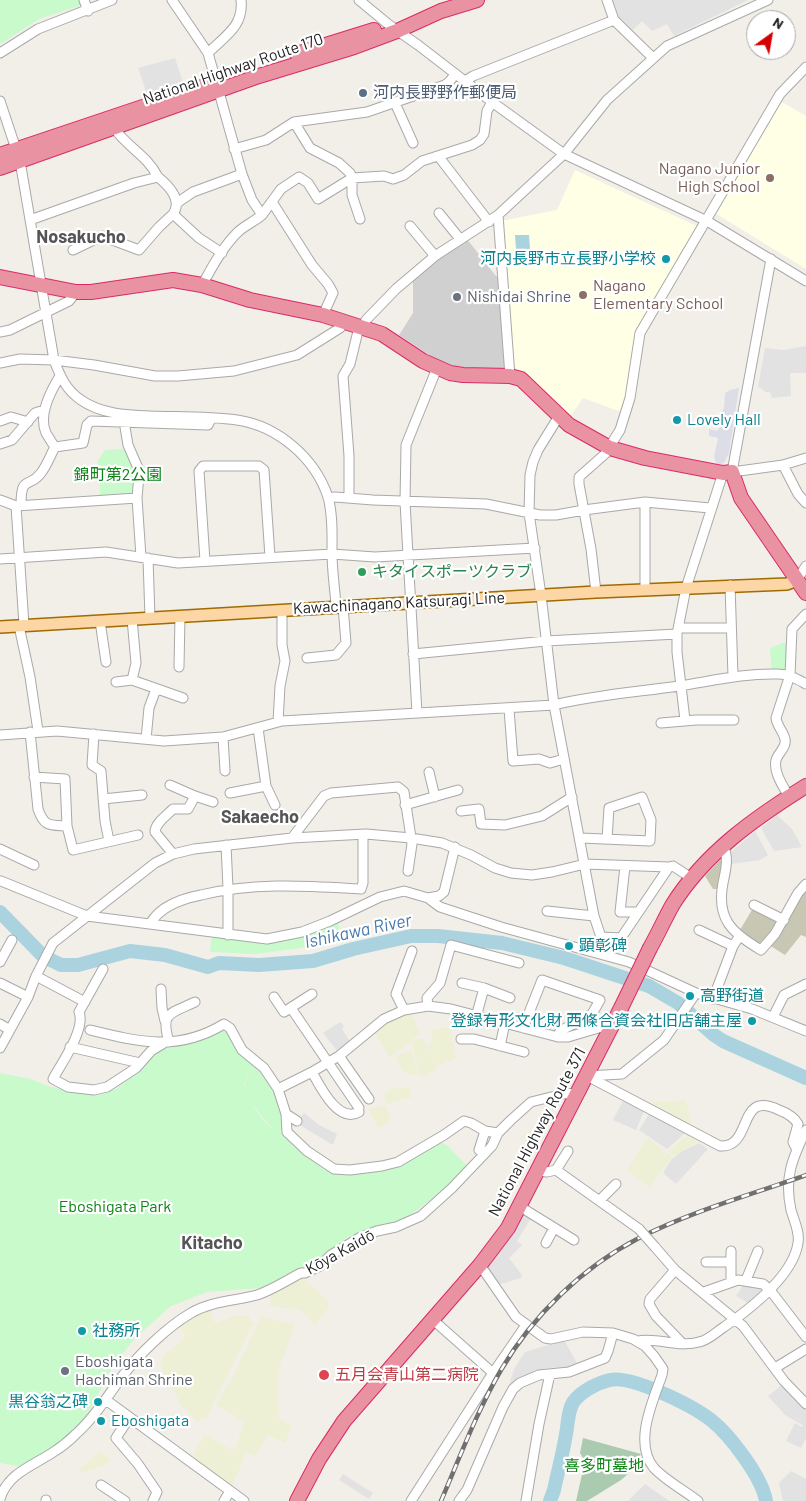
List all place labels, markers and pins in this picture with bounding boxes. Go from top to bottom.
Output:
place label: 河内長野野作郵便局 [373,83,517,103]
marker: 河内長野野作郵便局 [357,87,369,99]
place label: Nagano Junior High School [659,159,760,197]
marker: Nagano Junior High School [764,172,776,184]
place label: 河内長野市立長野小学校 [480,249,656,269]
marker: 河内長野市立長野小学校 [660,253,672,265]
place label: Nagano Elementary School [593,276,723,314]
place label: Nishidai Shrine [467,287,571,307]
marker: Nagano Elementary School [577,289,589,301]
marker: Nishidai Shrine [451,291,463,303]
place label: Lovely Hall [687,410,761,430]
marker: Lovely Hall [671,414,683,426]
place label: キタイスポーツクラブ [372,562,532,582]
marker: キタイスポーツクラブ [356,566,368,578]
place label: 顕彰碑 [579,936,627,956]
marker: 顕彰碑 [563,940,575,952]
place label: 高野街道 [700,986,764,1006]
marker: 高野街道 [684,990,696,1002]
place label: 登録有形文化財 西條合資会社旧店舗主屋 [451,1011,742,1031]
marker: 登録有形文化財 西條合資会社旧店舗主屋 [746,1015,758,1027]
place label: 社務所 [92,1321,140,1341]
marker: 社務所 [76,1325,88,1337]
place label: Eboshigata Hachiman Shrine [75,1352,193,1390]
marker: Eboshigata Hachiman Shrine [59,1365,71,1377]
place label: 五月会青山第二病院 [335,1365,479,1385]
marker: 五月会青山第二病院 [317,1368,331,1382]
place label: 黒谷翁之碑 [8,1392,88,1412]
marker: 黒谷翁之碑 [92,1396,104,1408]
place label: Eboshigata [111,1411,189,1431]
marker: Eboshigata [95,1415,107,1427]

